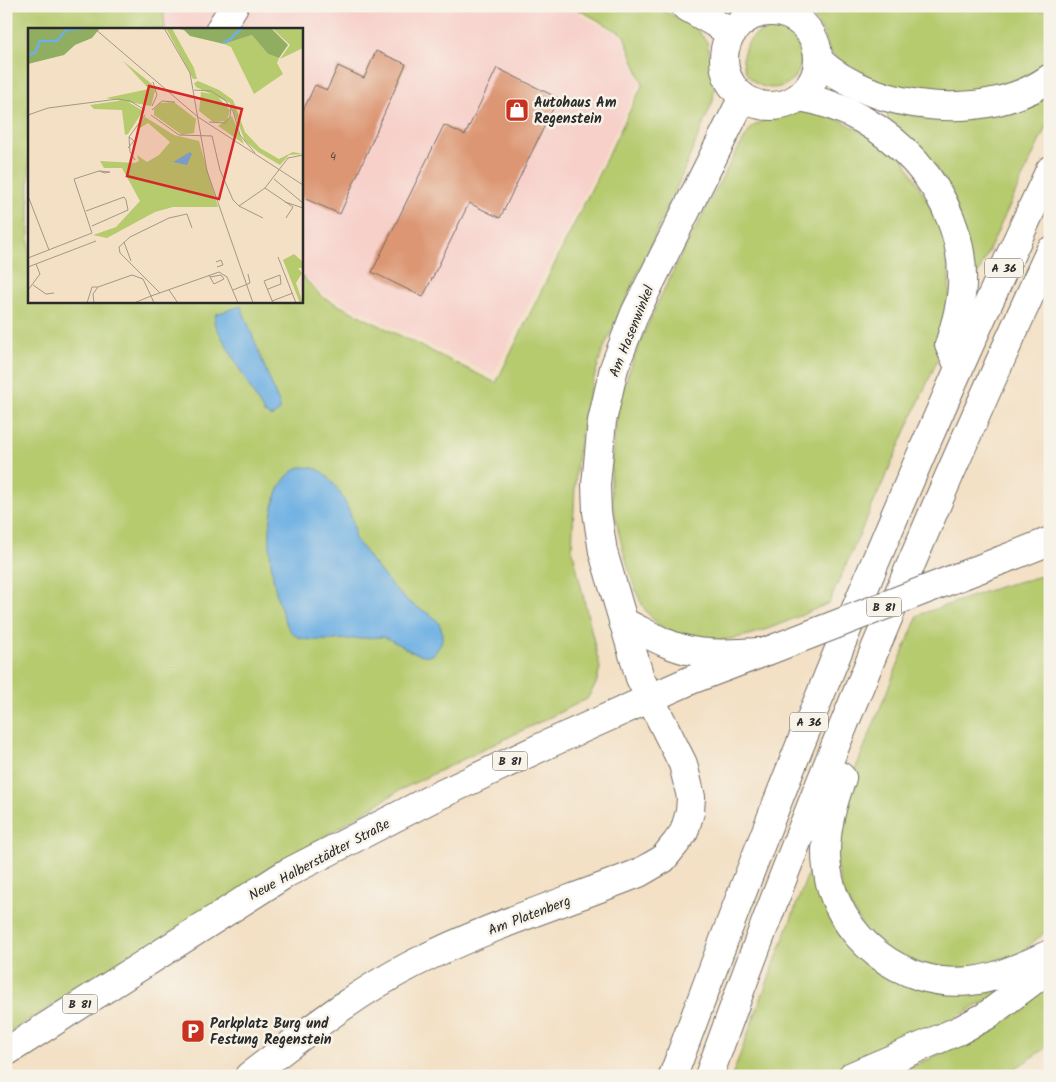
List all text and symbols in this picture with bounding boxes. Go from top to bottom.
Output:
inset map [28,28,302,302]
place label: Autohaus Am Regenstein [534,92,617,130]
shop icon: Autohaus Am Regenstein [504,97,530,123]
house number: 4 [330,148,336,166]
road number: A 36 [985,258,1023,278]
street label: Am Hasenwinkel [603,282,661,381]
road number: B 81 [866,598,902,616]
road number: A 36 [790,712,828,732]
road number: B 81 [492,751,528,770]
street label: Neue Halberstädter Straße [245,813,395,907]
street label: Am Platenberg [485,890,574,942]
road number: B 81 [62,994,98,1014]
place label: Parkplatz Burg und Festung Regenstein [210,1013,332,1051]
parking icon: Parkplatz Burg und Festung Regenstein [180,1018,206,1044]

